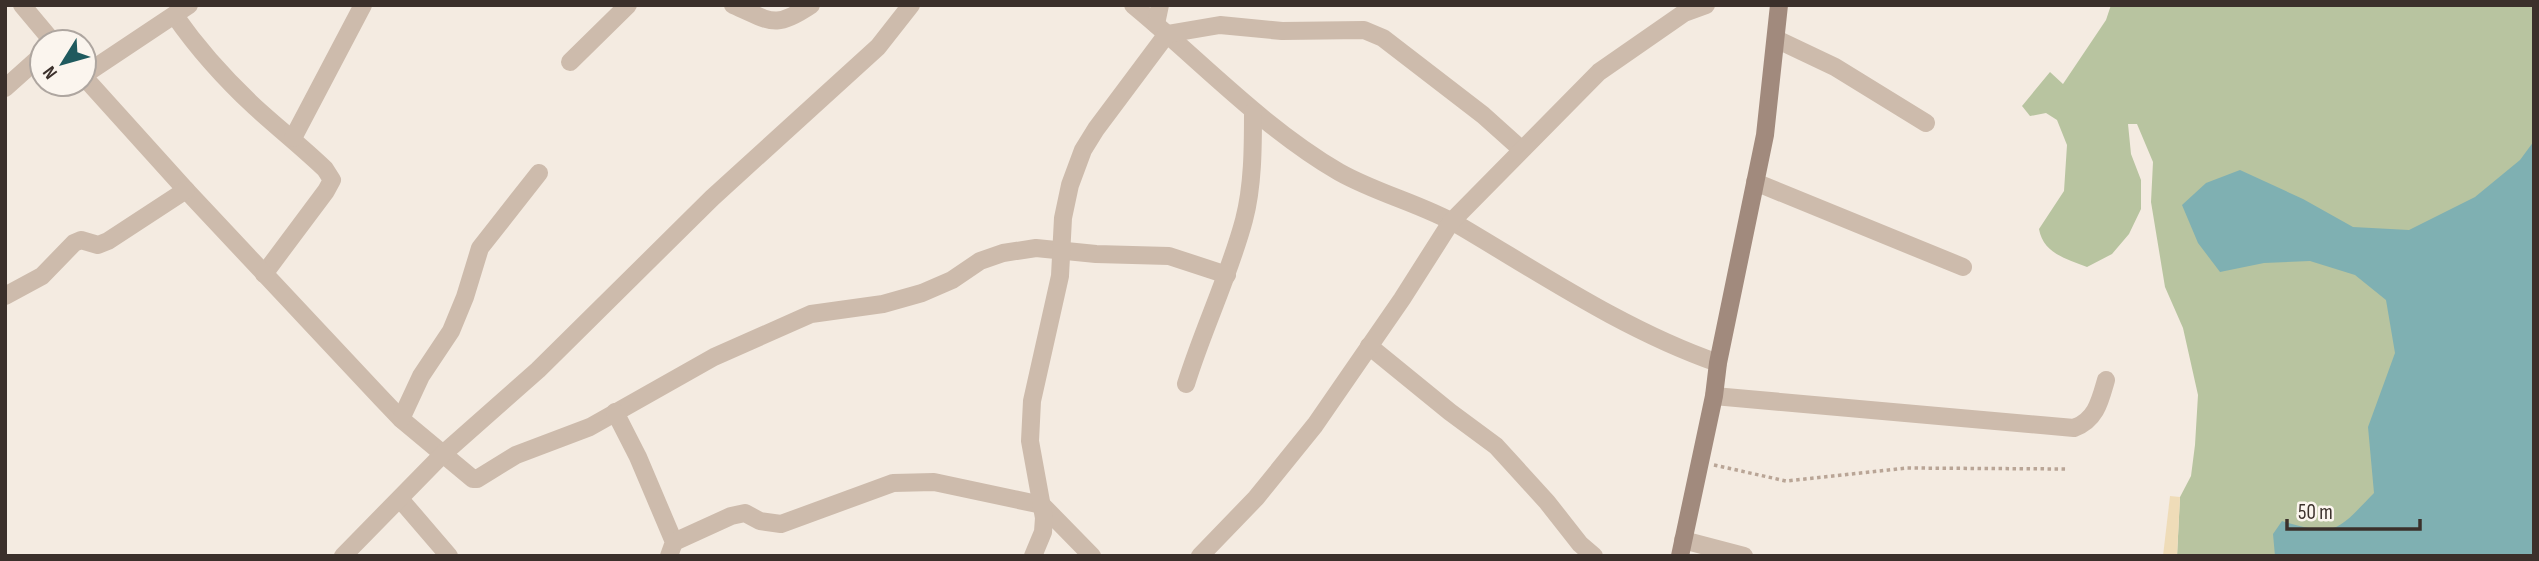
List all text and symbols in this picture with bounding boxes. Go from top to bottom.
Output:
north arrow [28,28,98,98]
text: N [38,61,63,83]
scale bar [2287,488,2420,532]
text: 50 m [2298,500,2333,525]

